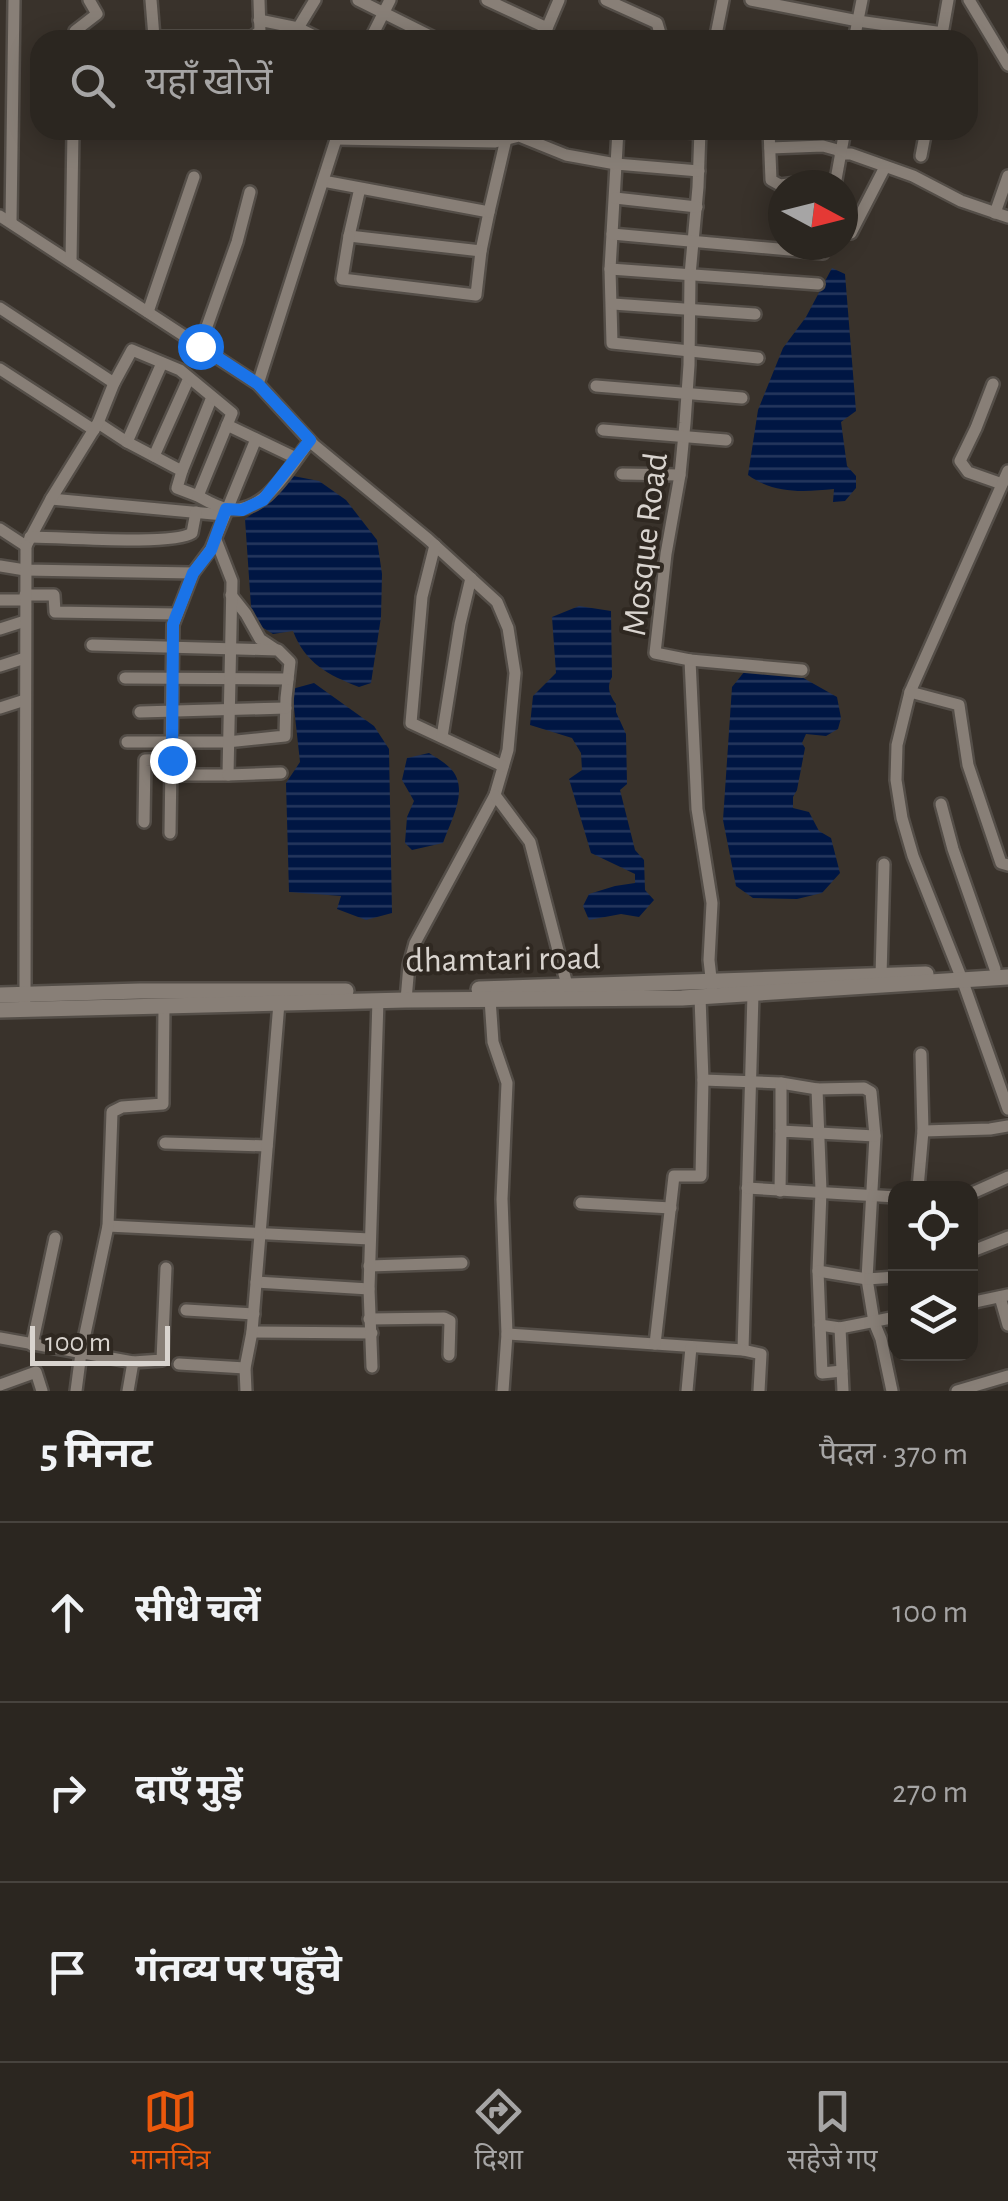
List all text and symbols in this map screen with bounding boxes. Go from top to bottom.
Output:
search box [30,30,978,140]
icon: search [65,58,120,113]
text: यहाँ खोजें [145,64,272,102]
north arrow [768,170,858,260]
route start [178,324,224,370]
street label: Mosque Road [617,451,674,638]
route end [150,738,196,784]
street label: dhamtari road [405,940,601,979]
map controls [888,1181,978,1361]
button: locate [888,1181,978,1271]
button: layers [888,1271,978,1361]
scale bar [30,1321,170,1366]
text: 100 m [45,1329,111,1357]
text: 5 मिनट [40,1433,153,1475]
text: पैदल · 370 m [819,1438,968,1470]
icon: ahead [40,1585,95,1640]
text: सीधे चलें [135,1591,261,1629]
text: 100 m [892,1596,968,1628]
icon: right [40,1765,95,1820]
text: दाएँ मुड़ें [135,1771,243,1809]
text: 270 m [892,1776,968,1808]
icon: arrive [40,1945,95,2000]
text: गंतव्य पर पहुँचे [135,1951,342,1989]
tab: मानचित्र [130,2084,210,2180]
tab: दिशा [471,2084,526,2180]
tab: सहेजे गए [787,2084,878,2180]

